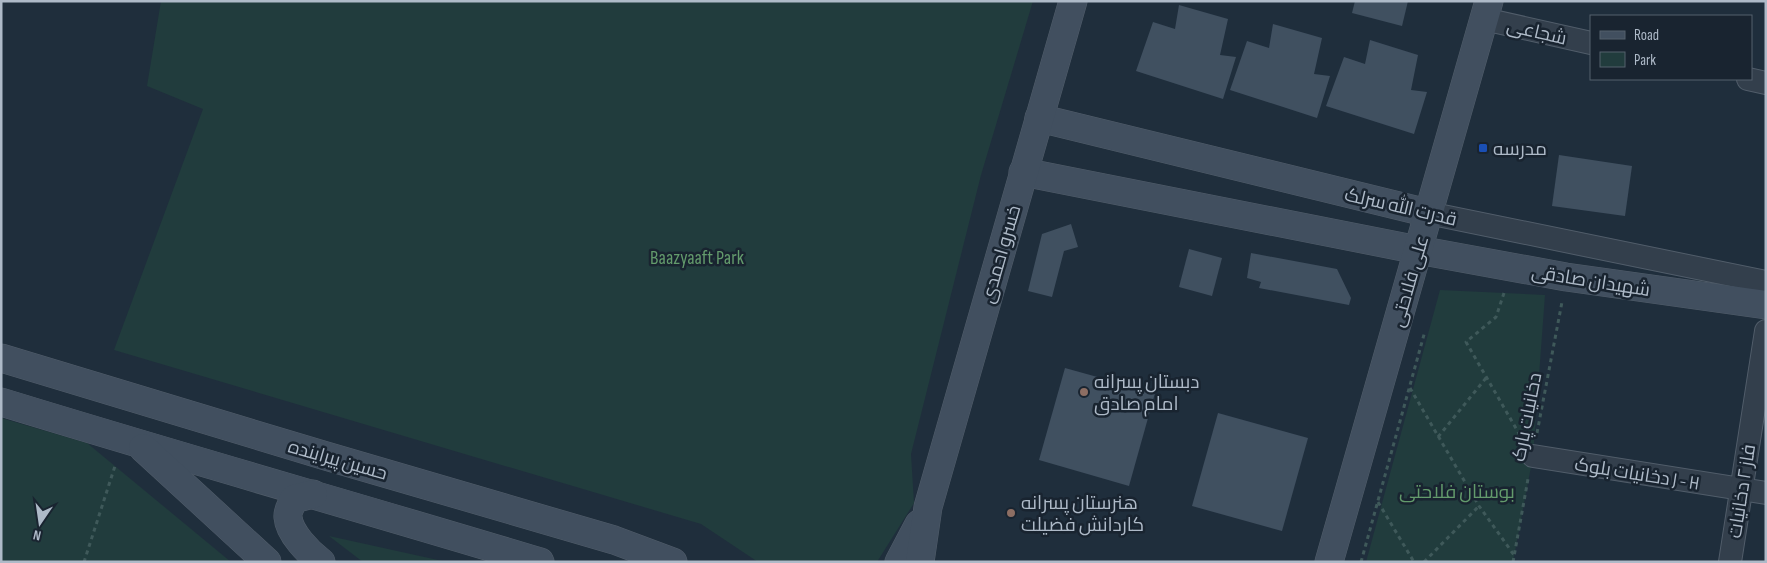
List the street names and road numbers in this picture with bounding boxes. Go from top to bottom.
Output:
street label: شجاعی [1504,14,1569,51]
street label: قدرت الله سرلک [1342,181,1460,232]
street label: خسرو احمدی [976,203,1026,306]
street label: علی فلاحتی [1386,233,1434,330]
street label: شهیدان صادقی [1530,261,1652,302]
street label: دخانیات پارک [1508,371,1547,464]
street label: حسین پیراینده [285,435,390,486]
street label: فاز ۲ دخانیات [1724,443,1761,540]
street label: دخانیات بلوک J - H [1573,453,1701,496]

